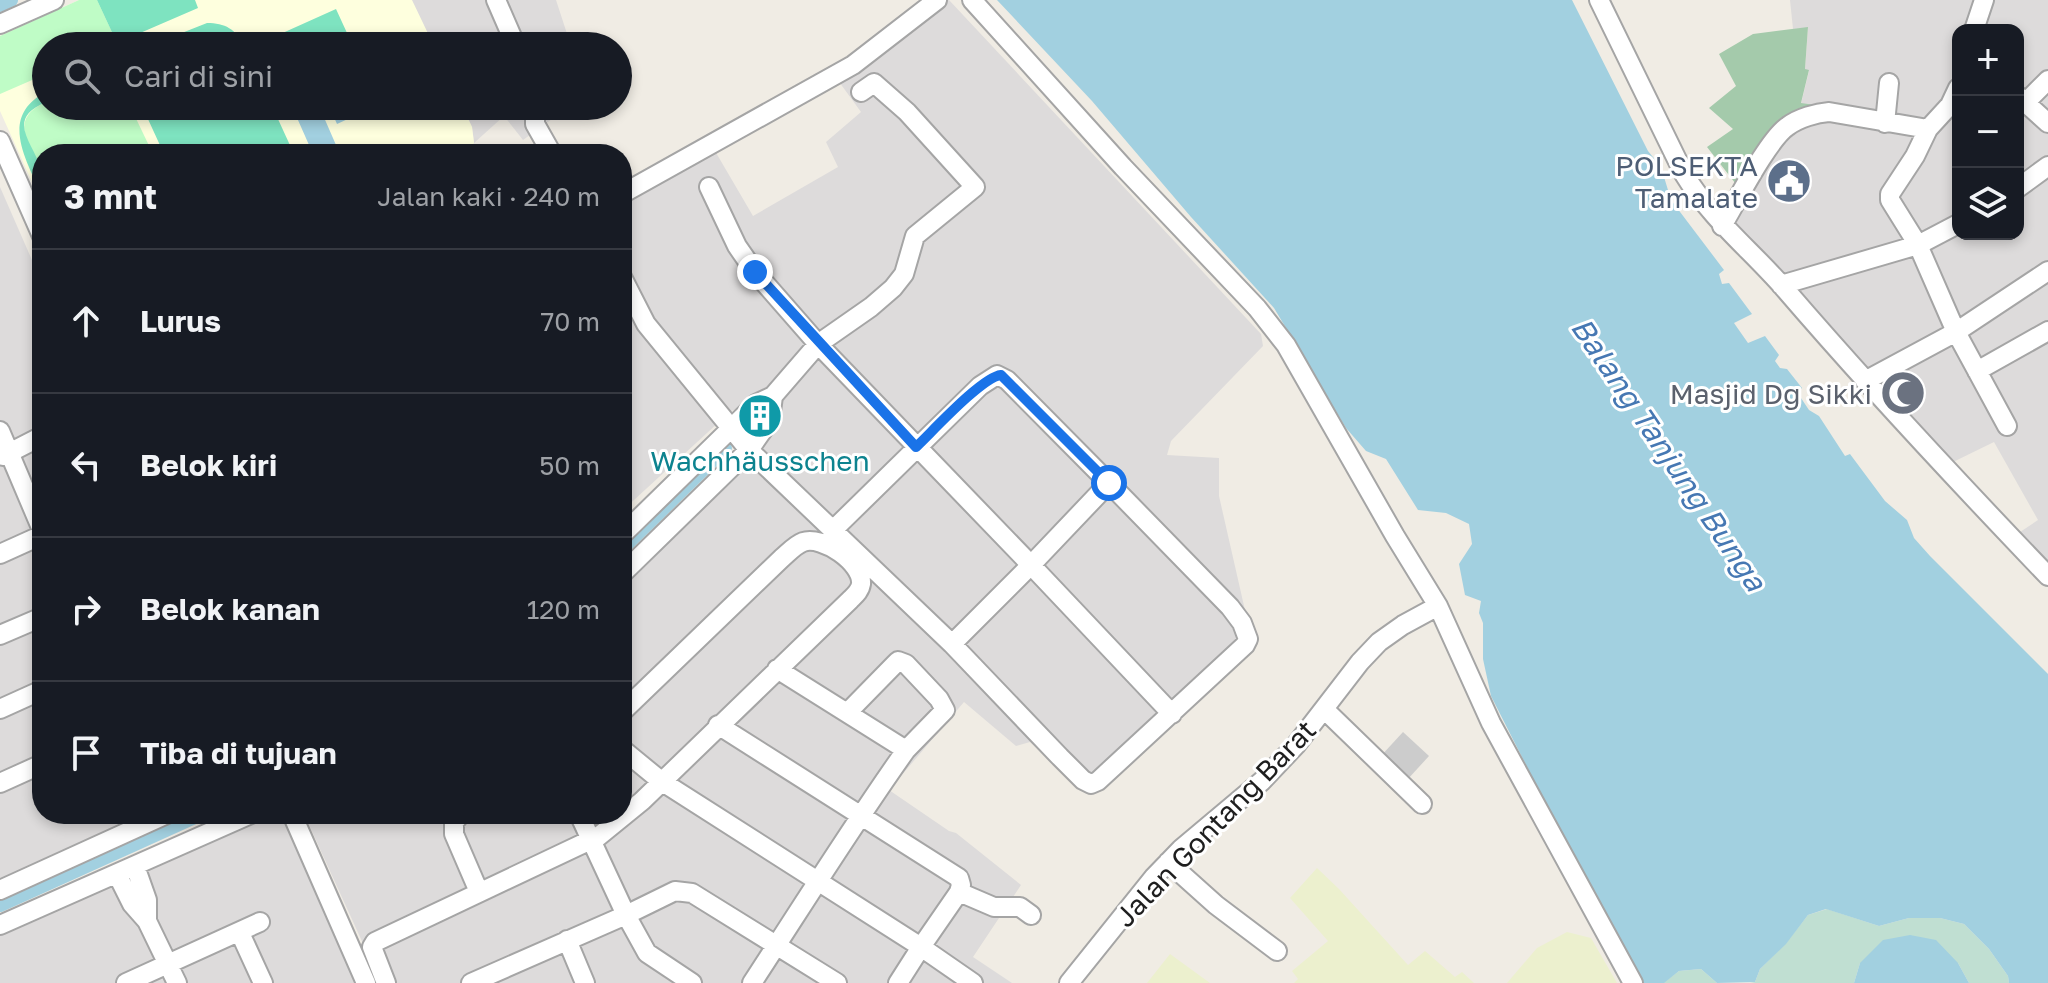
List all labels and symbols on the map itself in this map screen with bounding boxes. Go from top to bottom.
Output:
place label: POLSEKTA Tamalate [1615,149,1758,214]
public building icon: POLSEKTA Tamalate [1765,157,1813,205]
route end [737,254,773,290]
water label: Balang Tanjung Bunga [1564,310,1775,598]
mosque icon: Masjid Dg Sikki [1879,369,1927,417]
place label: Masjid Dg Sikki [1670,377,1872,410]
building icon: Wachhäusschen [736,392,784,440]
place label: Wachhäusschen [650,444,870,477]
route start [1091,465,1127,501]
street label: Jalan Gontang Barat [1108,713,1322,933]

